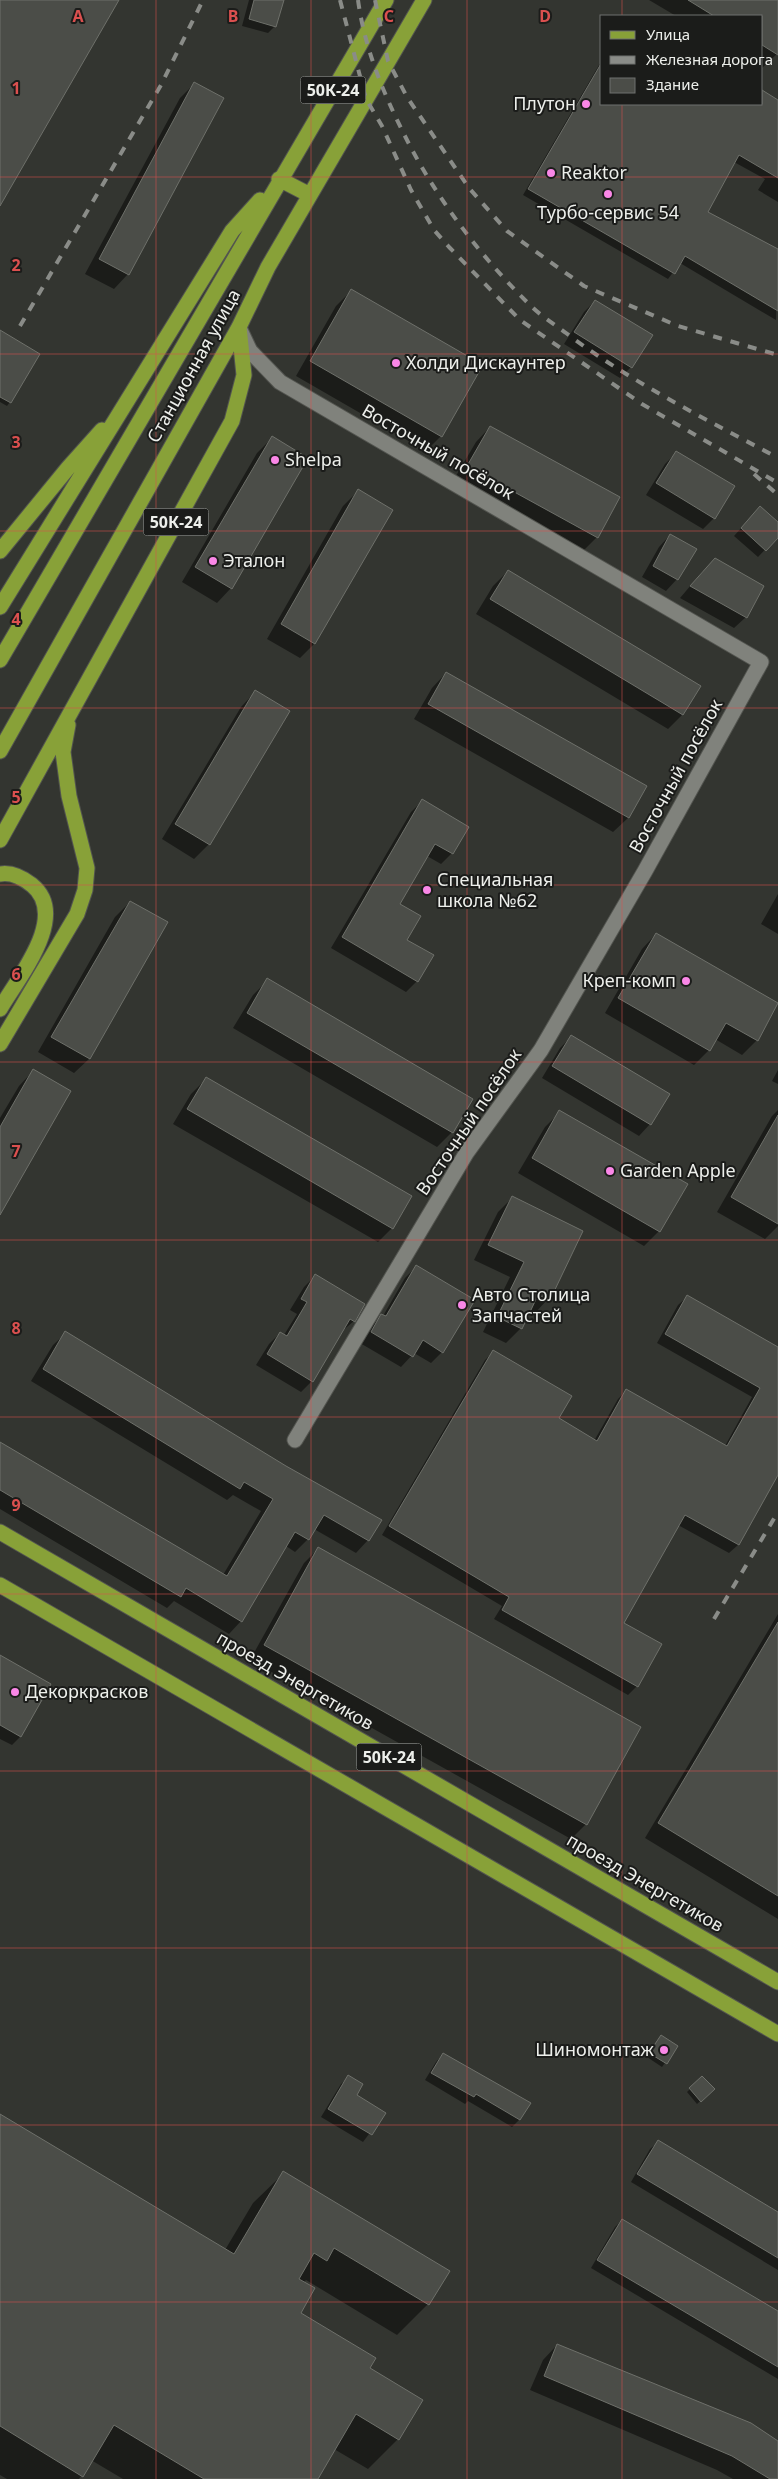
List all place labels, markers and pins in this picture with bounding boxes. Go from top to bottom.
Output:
place label: Плутон [513,91,576,115]
marker: Плутон [580,98,592,110]
place label: Reaktor [561,160,627,184]
marker: Reaktor [545,167,557,179]
marker: Турбо-сервис 54 [602,188,614,200]
place label: Турбо-сервис 54 [537,200,679,224]
place label: Холди Дискаунтер [406,350,566,374]
marker: Холди Дискаунтер [390,357,402,369]
place label: Shelpa [285,447,342,471]
marker: Shelpa [269,454,281,466]
place label: Эталон [223,548,285,572]
marker: Эталон [207,555,219,567]
place label: Специальная школа №62 [437,867,553,912]
marker: Специальная школа №62 [421,884,433,896]
place label: Креп-комп [583,968,676,992]
marker: Креп-комп [680,975,692,987]
place label: Garden Apple [620,1158,736,1182]
marker: Garden Apple [604,1165,616,1177]
place label: Авто Столица Запчастей [472,1282,590,1327]
marker: Авто Столица Запчастей [456,1299,468,1311]
place label: Декоркрасков [25,1679,148,1703]
marker: Декоркрасков [9,1686,21,1698]
place label: Шиномонтаж [535,2037,654,2061]
marker: Шиномонтаж [658,2044,670,2056]

